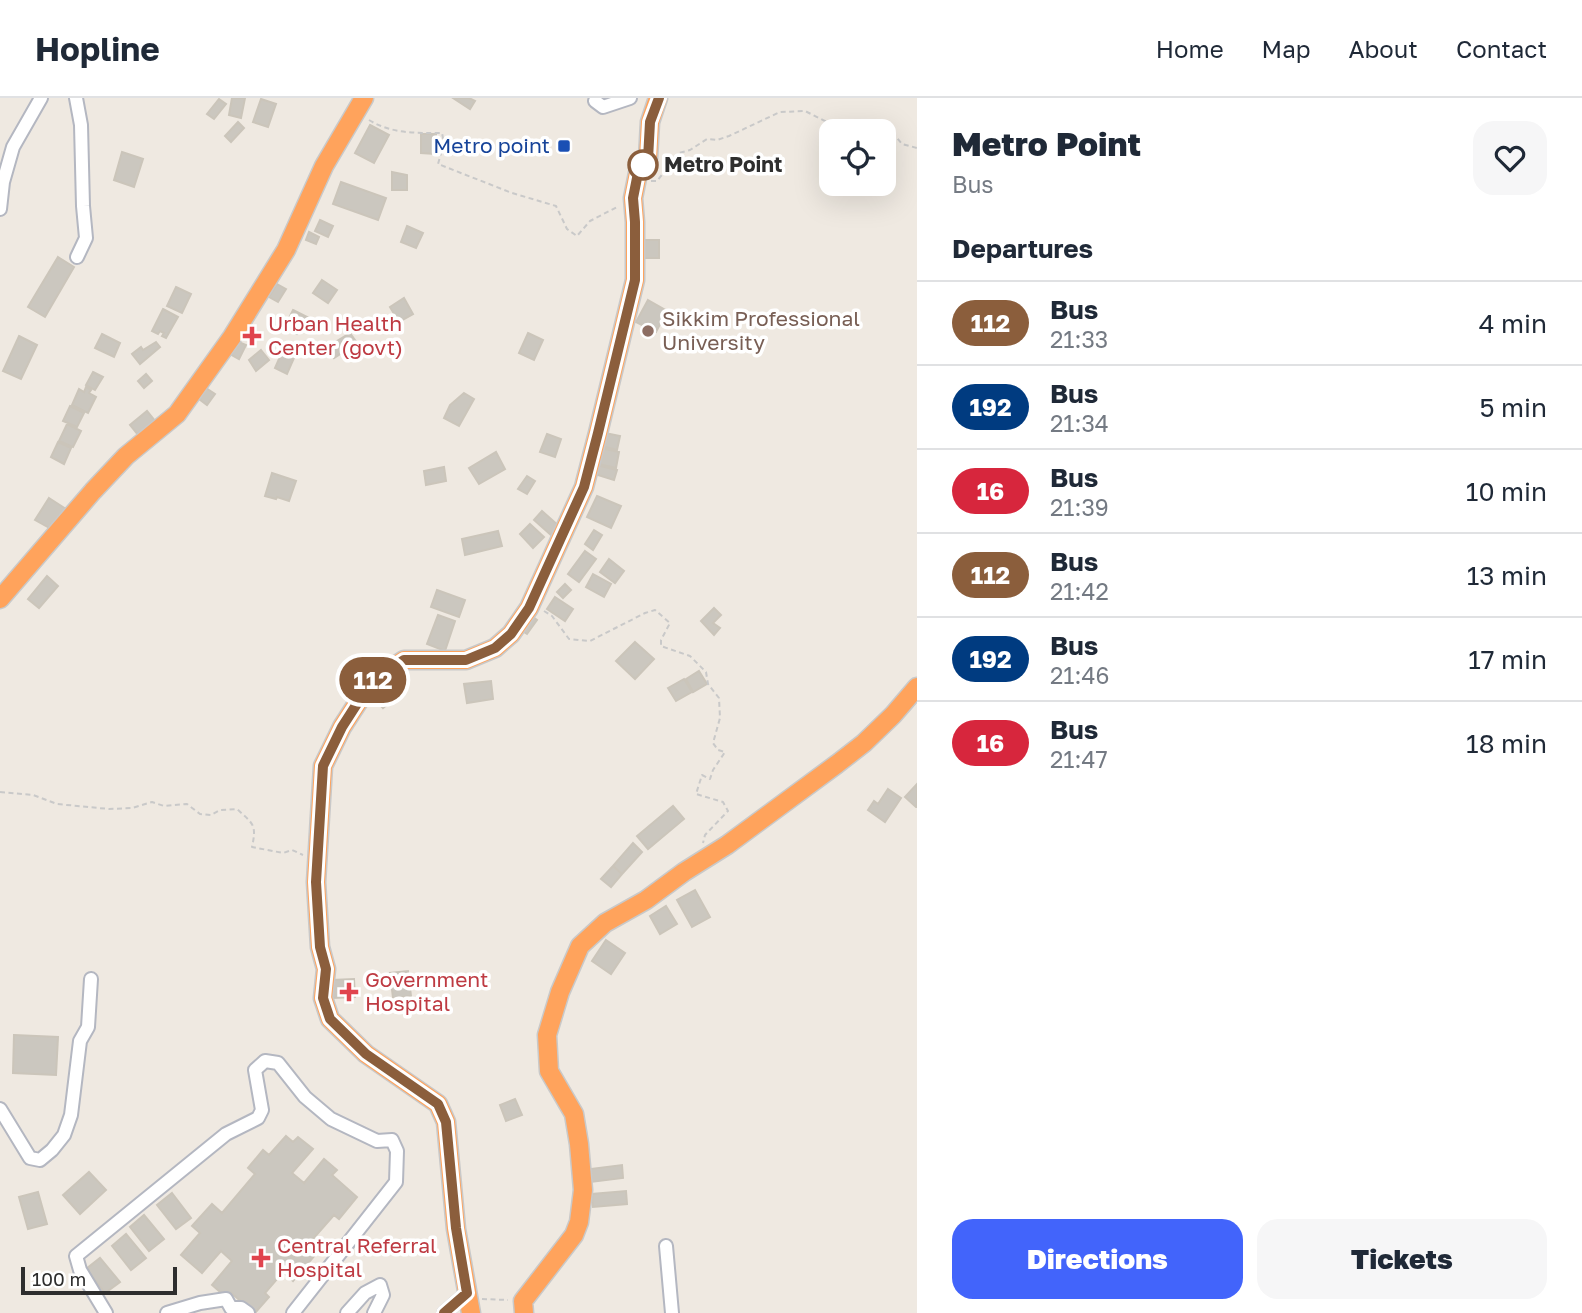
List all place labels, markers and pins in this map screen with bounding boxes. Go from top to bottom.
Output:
place label: Metro point [433,132,550,158]
marker: Metro point [556,138,572,154]
marker: Metro Point [628,150,658,180]
place label: Metro Point [664,151,782,177]
place label: Sikkim Professional University [662,305,860,355]
place label: Urban Health Center (govt) [268,310,403,360]
marker: Sikkim Professional University [640,323,656,339]
marker: Urban Health Center (govt) [242,326,262,346]
place label: Government Hospital [365,966,488,1016]
marker: Government Hospital [339,982,359,1002]
place label: Central Referral Hospital [277,1232,437,1282]
marker: Central Referral Hospital [251,1248,271,1268]

